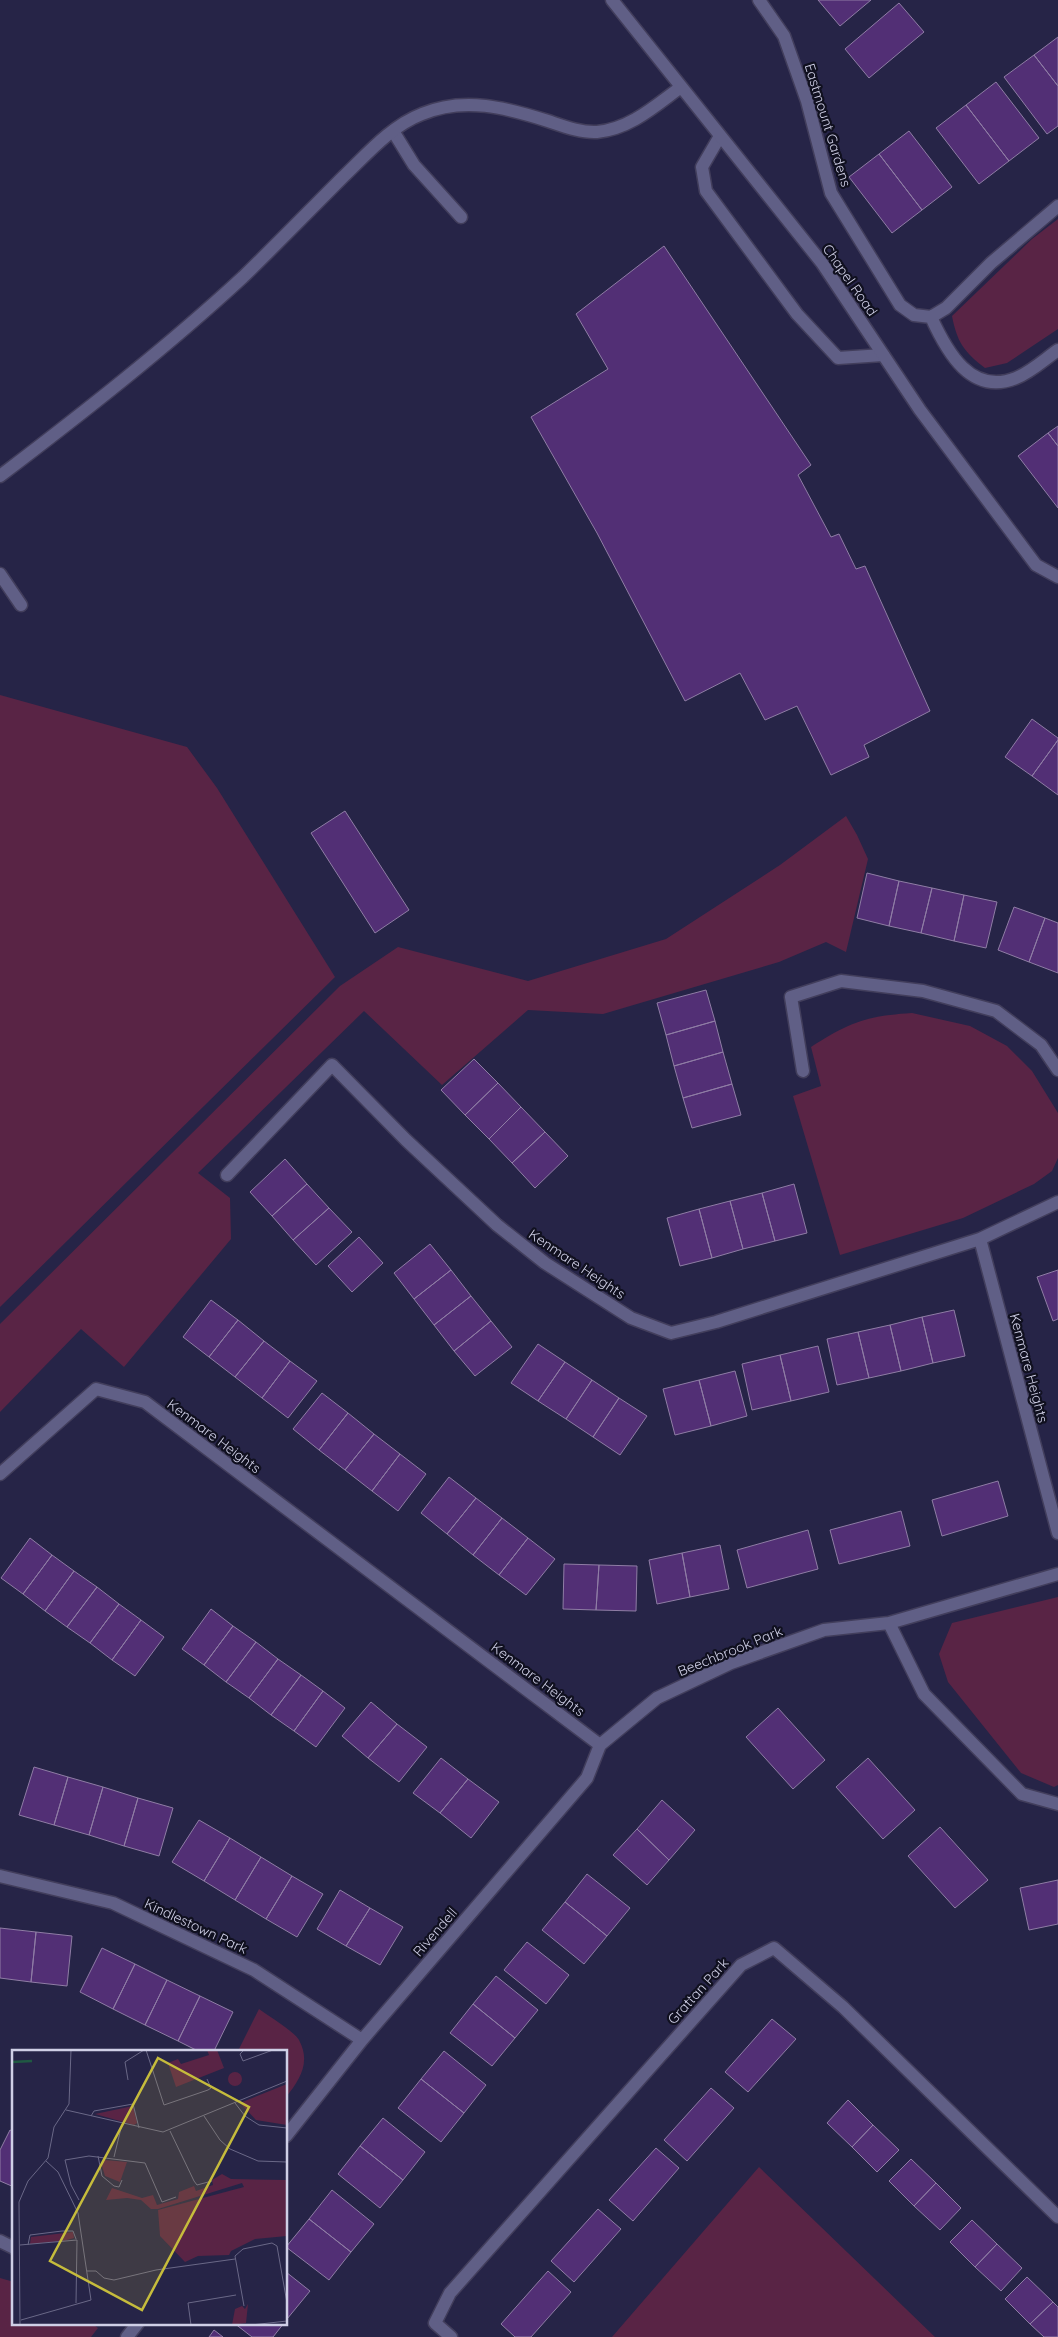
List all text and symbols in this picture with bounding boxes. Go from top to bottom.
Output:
street label: Eastmount Gardens [801,61,855,189]
street label: Chapel Road [819,241,881,319]
street label: Kenmare Heights [525,1225,629,1303]
street label: Kenmare Heights [1006,1311,1052,1425]
street label: Kenmare Heights [164,1395,264,1477]
street label: Beechbrook Park [675,1622,785,1680]
street label: Kenmare Heights [488,1638,588,1720]
street label: Kindlestown Park [142,1894,250,1958]
street label: Rivendell [409,1904,461,1960]
street label: Grattan Park [664,1954,732,2028]
inset map [12,2050,288,2324]

